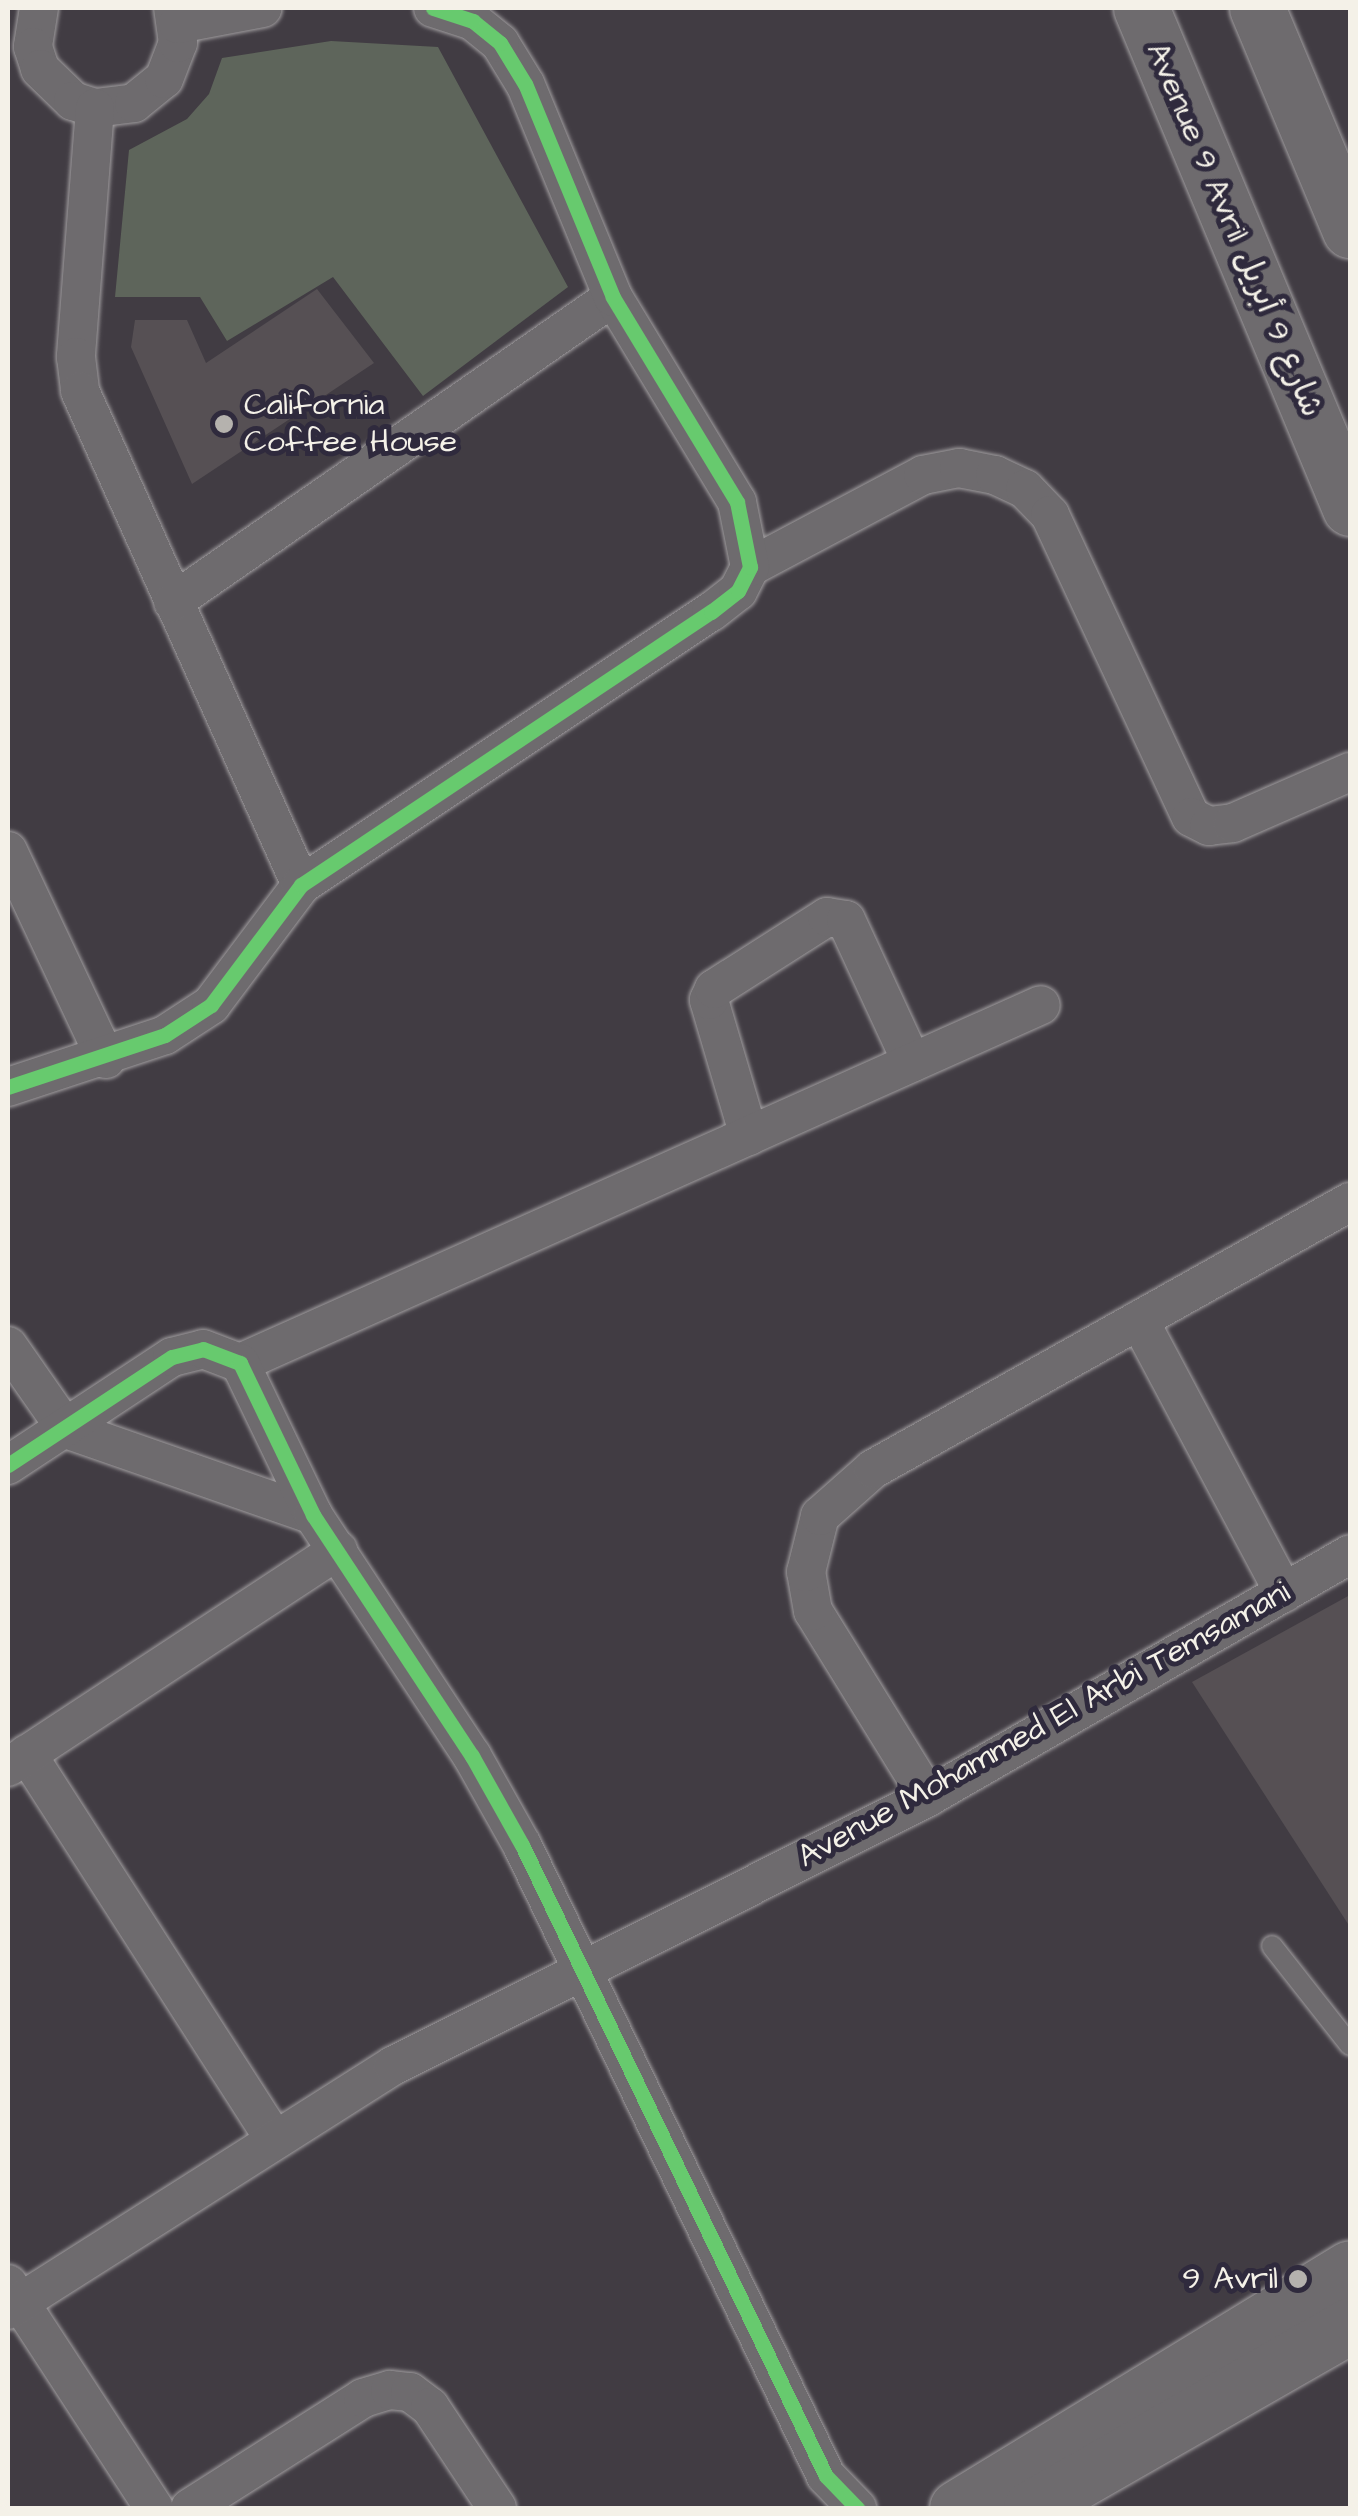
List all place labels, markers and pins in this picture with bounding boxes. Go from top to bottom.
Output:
place label: California Coffee House [244,387,457,462]
marker: California Coffee House [213,413,235,435]
place label: 9 Avril [1182,2260,1278,2298]
marker: 9 Avril [1287,2268,1309,2290]

